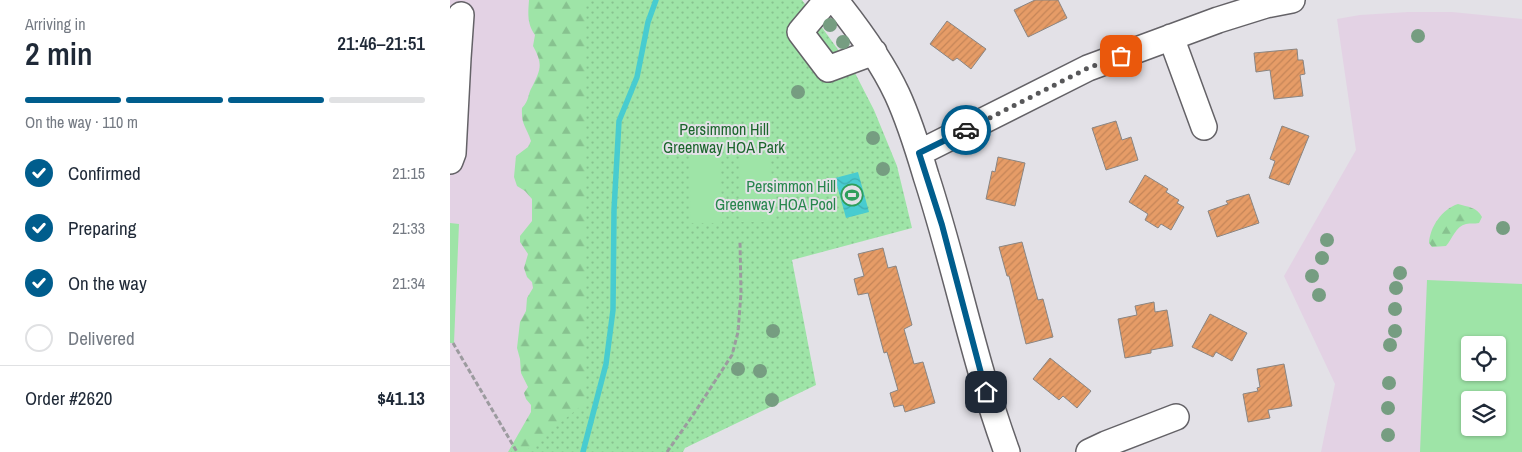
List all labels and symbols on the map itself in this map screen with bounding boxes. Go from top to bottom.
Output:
pin [1100,35,1142,77]
courier [941,105,991,155]
park label: Persimmon Hill Greenway HOA Park [663,118,785,158]
place label: Persimmon Hill Greenway HOA Pool [715,175,836,215]
sports icon: Persimmon Hill Greenway HOA Pool [840,183,864,207]
pin [965,371,1007,413]

